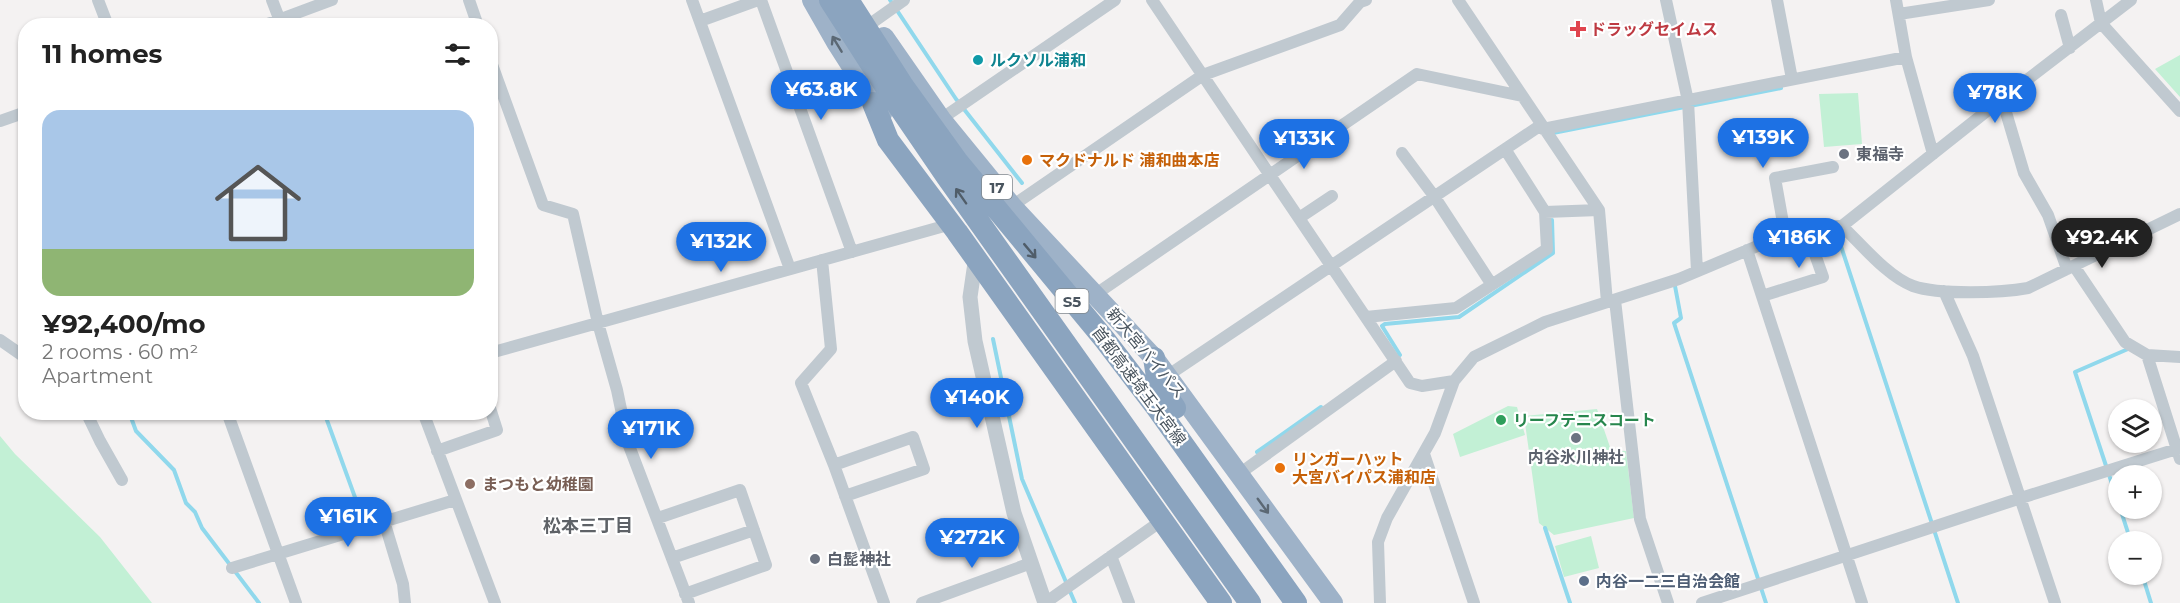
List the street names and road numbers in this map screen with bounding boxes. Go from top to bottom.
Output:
road number: 17 [982,175,1012,199]
road number: S5 [1056,289,1088,313]
street label: 新大宮バイパス [1103,304,1189,402]
street label: 首都高速埼玉大宮線 [1088,323,1190,449]

